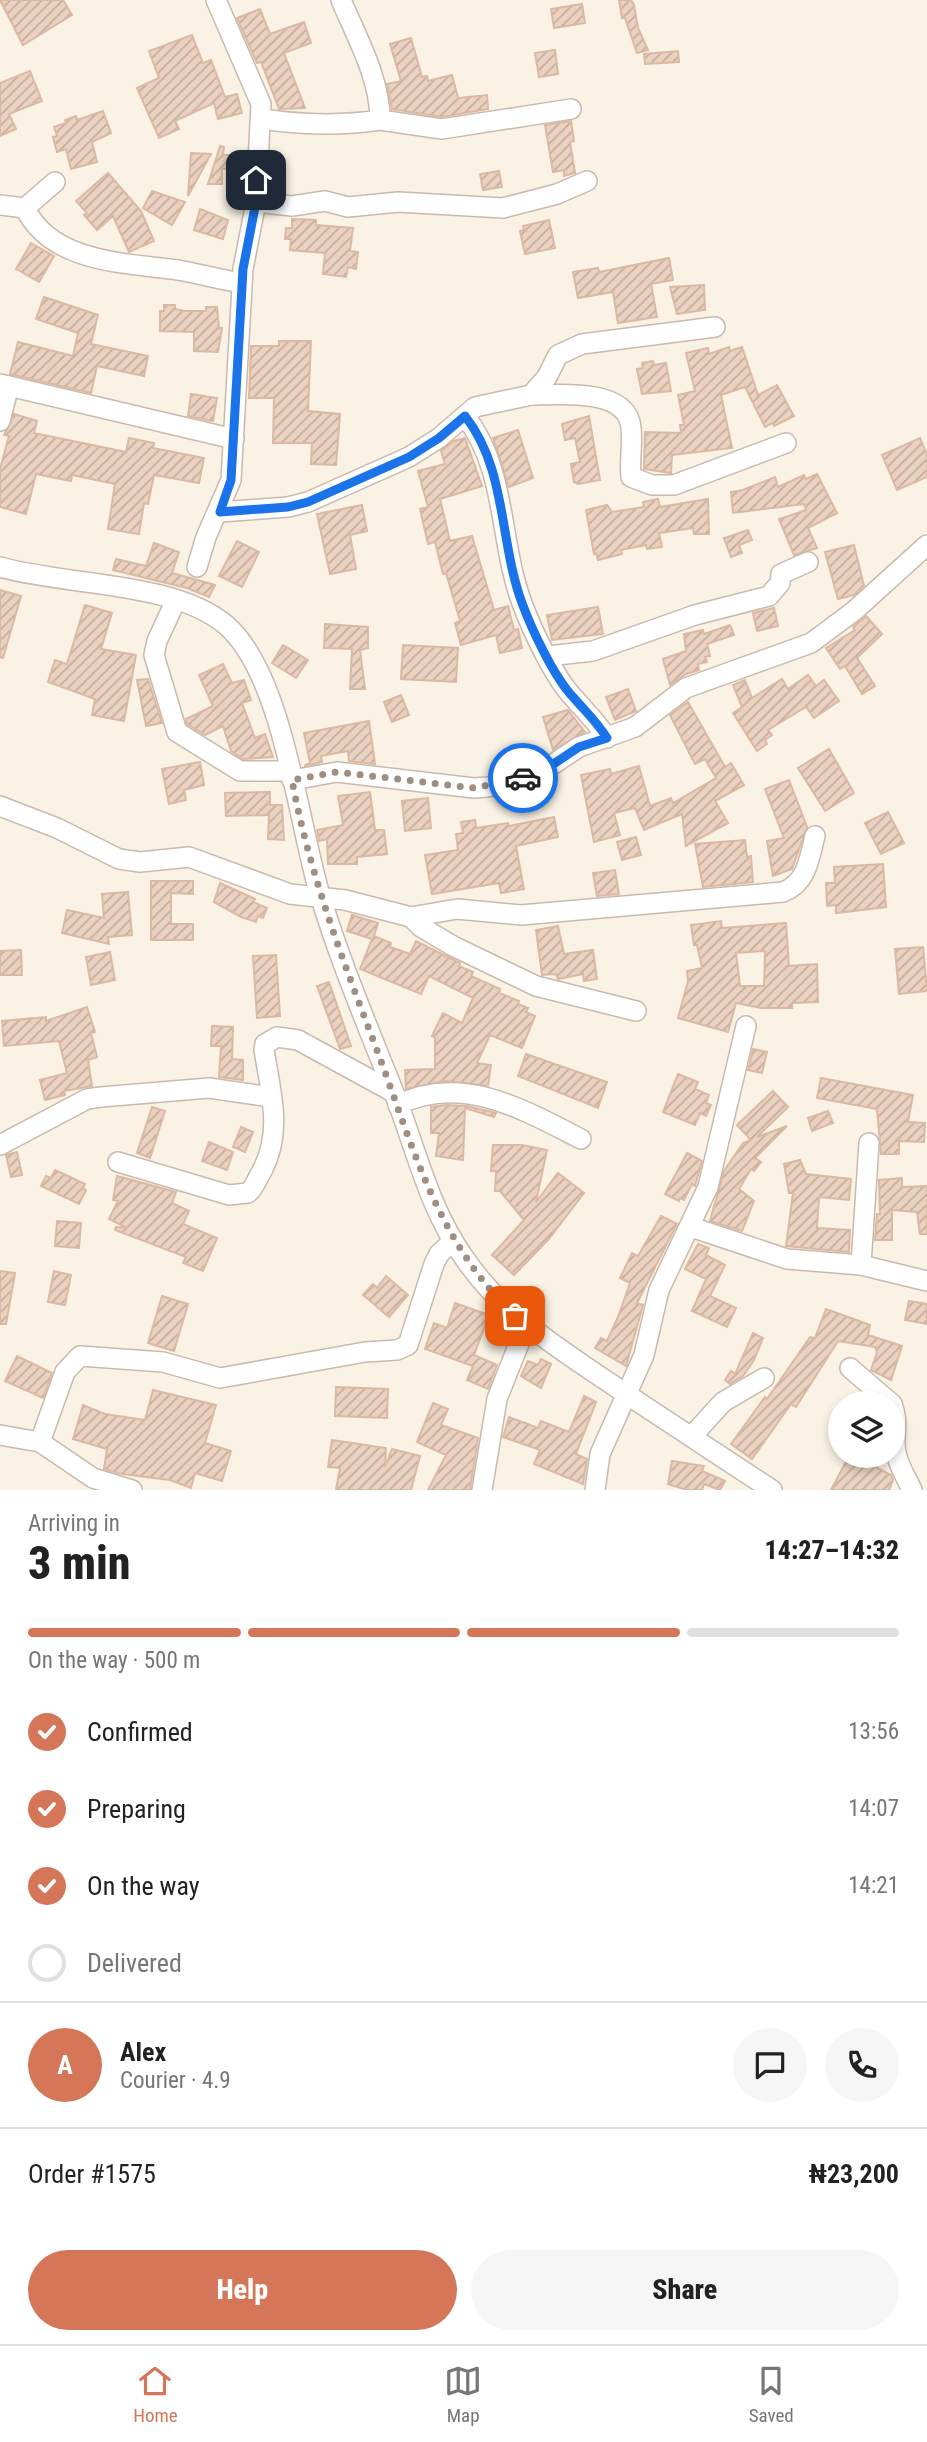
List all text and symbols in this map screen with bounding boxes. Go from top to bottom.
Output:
pin [226,150,286,210]
icon: home [237,161,275,199]
courier [488,743,558,813]
icon: car [504,759,542,797]
pin [485,1286,545,1346]
icon: bag [496,1297,534,1335]
map controls [828,1391,905,1468]
button: layers [828,1391,905,1468]
text: Arriving in [28,1510,120,1537]
text: 14:27–14:32 [765,1535,899,1565]
text: 3 min [28,1536,131,1590]
text: On the way · 500 m [28,1647,200,1674]
icon: check [28,1713,66,1751]
text: Confirmed [87,1717,193,1747]
text: 13:56 [848,1718,899,1745]
icon: check [28,1790,66,1828]
text: Preparing [87,1794,186,1824]
text: 14:07 [848,1795,899,1822]
icon: check [28,1867,66,1905]
text: On the way [87,1871,200,1901]
text: 14:21 [848,1872,899,1899]
text: Delivered [87,1948,182,1978]
button: chat [733,2028,807,2102]
button: phone [825,2028,899,2102]
text: Alex [120,2037,166,2067]
text: A [57,2050,73,2080]
text: Courier · 4.9 [120,2067,231,2094]
text: Order #1575 [28,2159,156,2189]
text: ₦23,200 [808,2159,899,2189]
button: Help [28,2250,457,2330]
button: Share [471,2250,899,2330]
tab: Home [133,2362,178,2427]
tab: Map [444,2362,482,2427]
tab: Saved [749,2362,794,2427]

